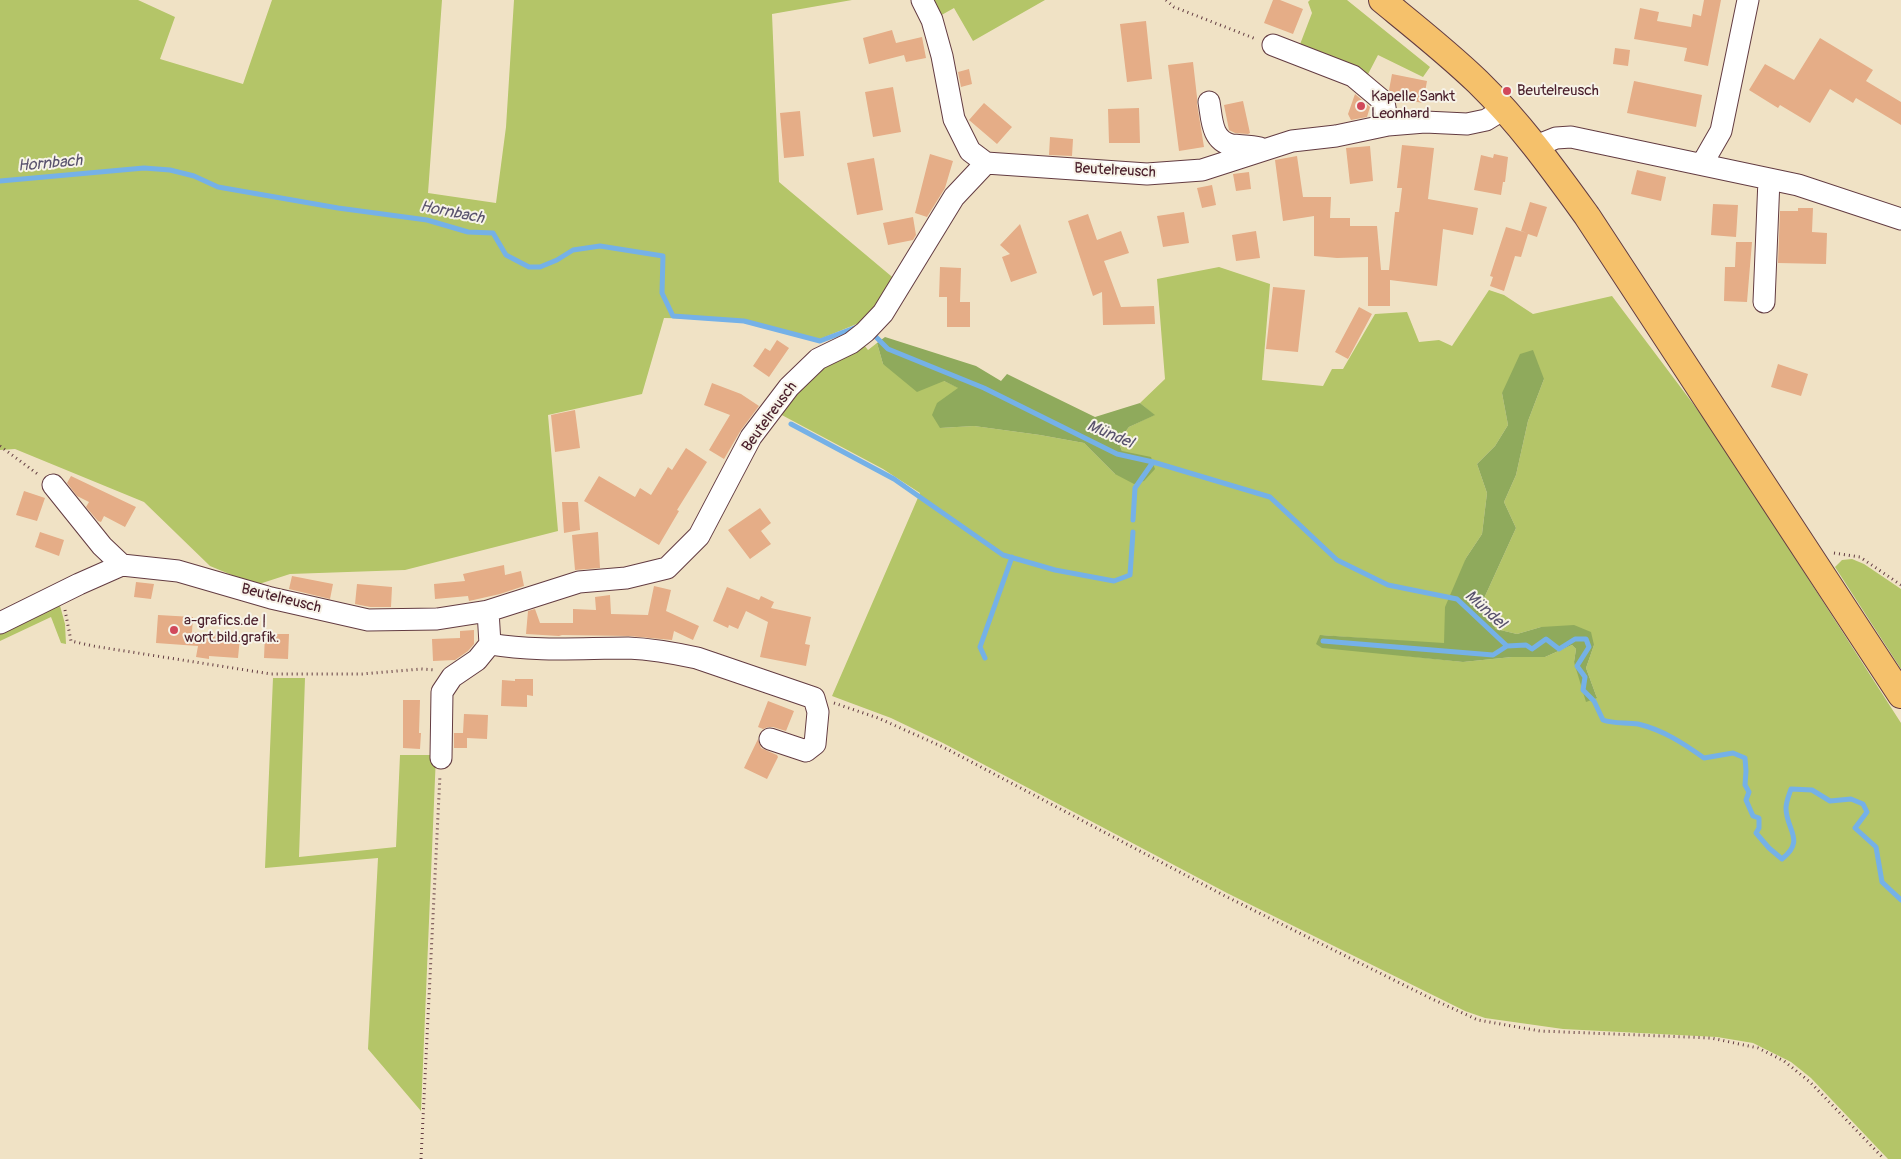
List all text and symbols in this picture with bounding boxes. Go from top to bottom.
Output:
place label: Beutelreusch [1517,82,1599,100]
marker: Beutelreusch [1501,85,1513,97]
place label: Kapelle Sankt Leonhard [1371,88,1455,123]
marker: Kapelle Sankt Leonhard [1355,100,1367,112]
water label: Hornbach [17,152,83,176]
street label: Beutelreusch [1074,160,1156,182]
water label: Hornbach [419,197,485,229]
street label: Beutelreusch [739,379,801,455]
water label: Mündel [1084,417,1136,453]
street label: Beutelreusch [239,580,323,618]
water label: Mündel [1461,587,1509,633]
place label: a-grafics.de | wort.bild.grafik. [184,612,279,647]
marker: a-grafics.de | wort.bild.grafik. [168,624,180,636]

